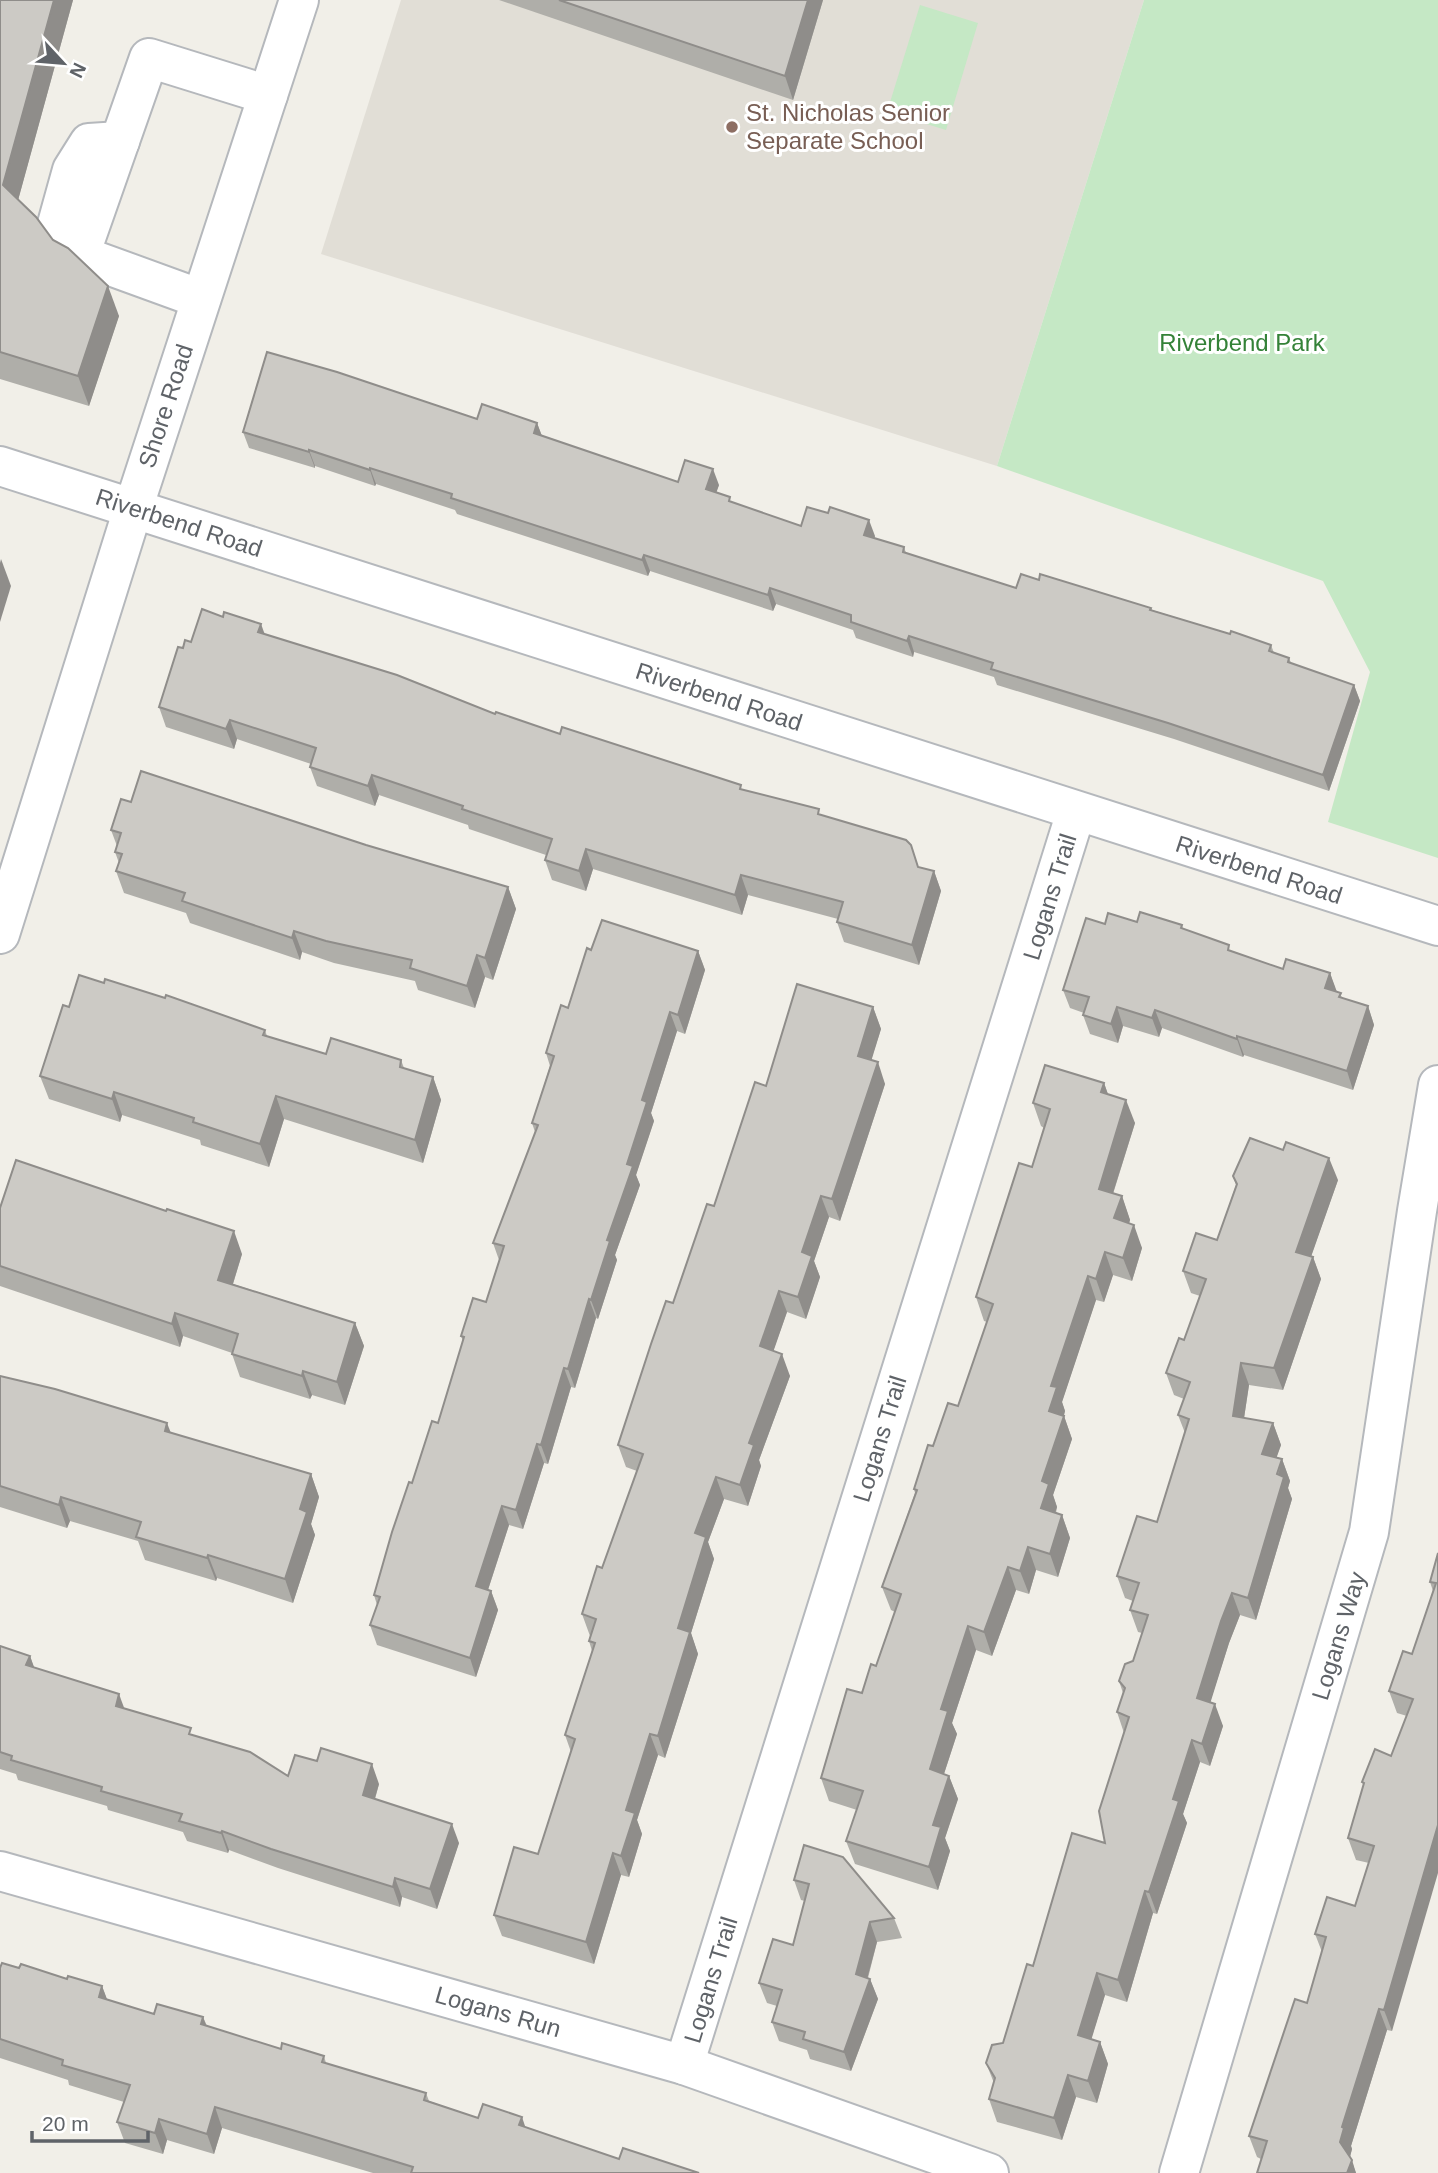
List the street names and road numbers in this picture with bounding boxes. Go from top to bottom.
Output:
street label: Shore Road [133,341,198,471]
street label: Riverbend Road [93,483,266,562]
street label: Riverbend Road [633,657,806,736]
street label: Logans Trail [1017,830,1082,963]
street label: Riverbend Road [1173,830,1346,909]
street label: Logans Trail [847,1372,912,1505]
street label: Logans Way [1306,1569,1371,1703]
street label: Logans Trail [678,1913,743,2046]
street label: Logans Run [432,1981,564,2042]

